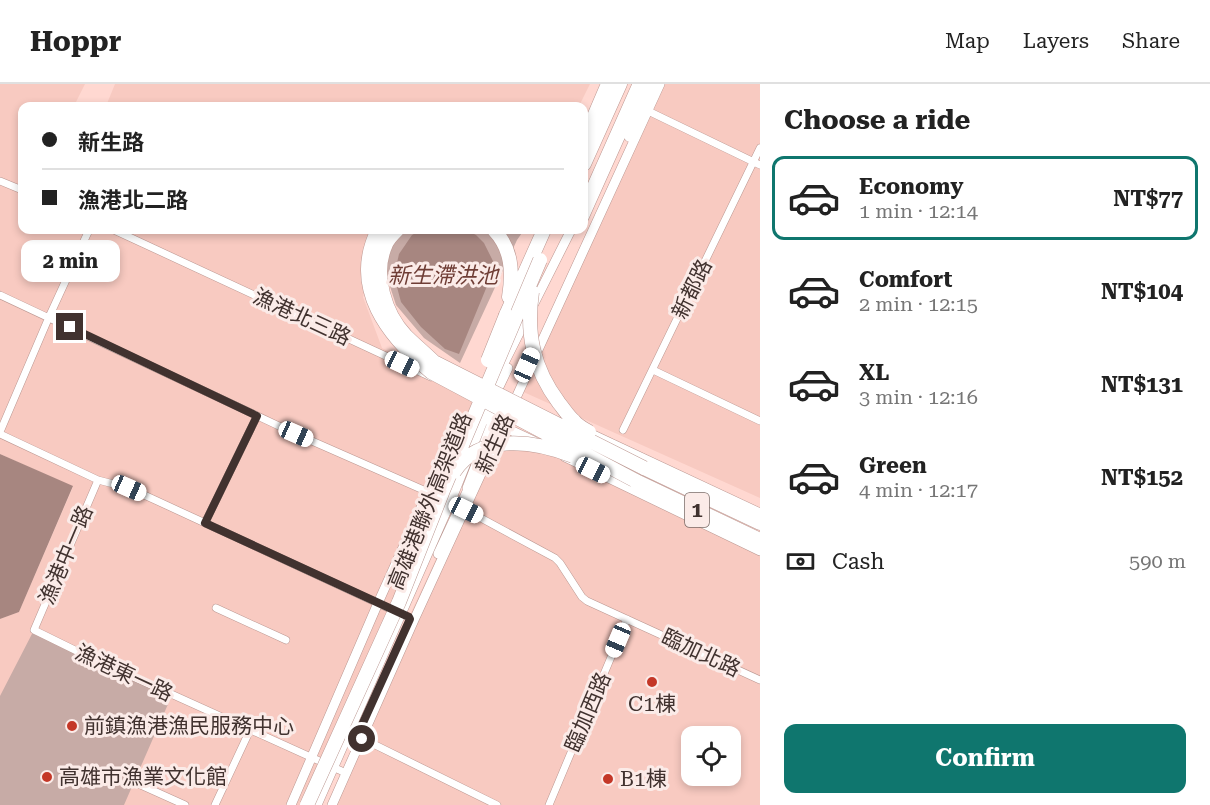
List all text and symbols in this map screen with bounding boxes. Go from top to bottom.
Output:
text: Hoppr [30,25,121,58]
text: Map [945,29,990,53]
text: Layers [1023,29,1089,53]
text: Share [1122,29,1180,53]
text: Choose a ride [784,104,970,136]
text: 新生路 [78,130,144,155]
icon: car [787,171,841,225]
text: Economy [859,174,963,199]
text: NT$77 [1113,186,1183,211]
text: 漁港北二路 [78,188,188,213]
text: 1 min · 12:14 [859,199,978,223]
callout: 2 min [20,240,119,282]
text: 2 min [43,249,98,273]
street label: 新都路 [667,255,717,323]
water label: 新生滯洪池 [388,263,500,288]
icon: car [787,264,841,318]
text: Comfort [859,267,952,292]
text: NT$104 [1101,279,1183,304]
street label: 漁港北三路 [249,284,355,350]
text: 2 min · 12:15 [859,292,978,316]
route end [56,313,83,340]
car [511,345,543,385]
car [382,348,422,380]
icon: car [787,357,841,411]
text: XL [859,360,889,385]
text: NT$131 [1101,372,1183,397]
text: 3 min · 12:16 [859,385,978,409]
street label: 高雄港聯外高架道路 [383,409,477,593]
street label: 新生路 [471,410,519,478]
car [276,418,316,450]
icon: car [787,450,841,504]
text: Green [859,453,927,478]
car [573,454,613,486]
text: NT$152 [1101,465,1183,490]
car [109,472,149,504]
text: 4 min · 12:17 [859,478,978,502]
road number: 1 [685,493,709,527]
car [446,494,486,526]
street label: 漁港中一路 [34,502,98,608]
icon: cash [784,545,817,578]
text: Cash [832,549,884,574]
text: 590 m [1129,549,1186,573]
car [603,620,633,660]
street label: 臨加北路 [658,624,744,682]
street label: 漁港東一路 [71,640,177,706]
street label: 臨加西路 [561,669,615,755]
marker: C1棟 [645,675,659,689]
place label: C1棟 [628,692,676,716]
place label: 前鎮漁港漁民服務中心 [84,714,294,738]
marker: 前鎮漁港漁民服務中心 [65,719,79,733]
button: Confirm [784,724,1186,793]
route start [348,725,375,752]
map controls [681,726,741,786]
button: locate [681,726,741,786]
place label: 高雄市漁業文化館 [59,765,227,789]
place label: B1棟 [620,767,667,791]
marker: 高雄市漁業文化館 [40,770,54,784]
marker: B1棟 [601,772,615,786]

